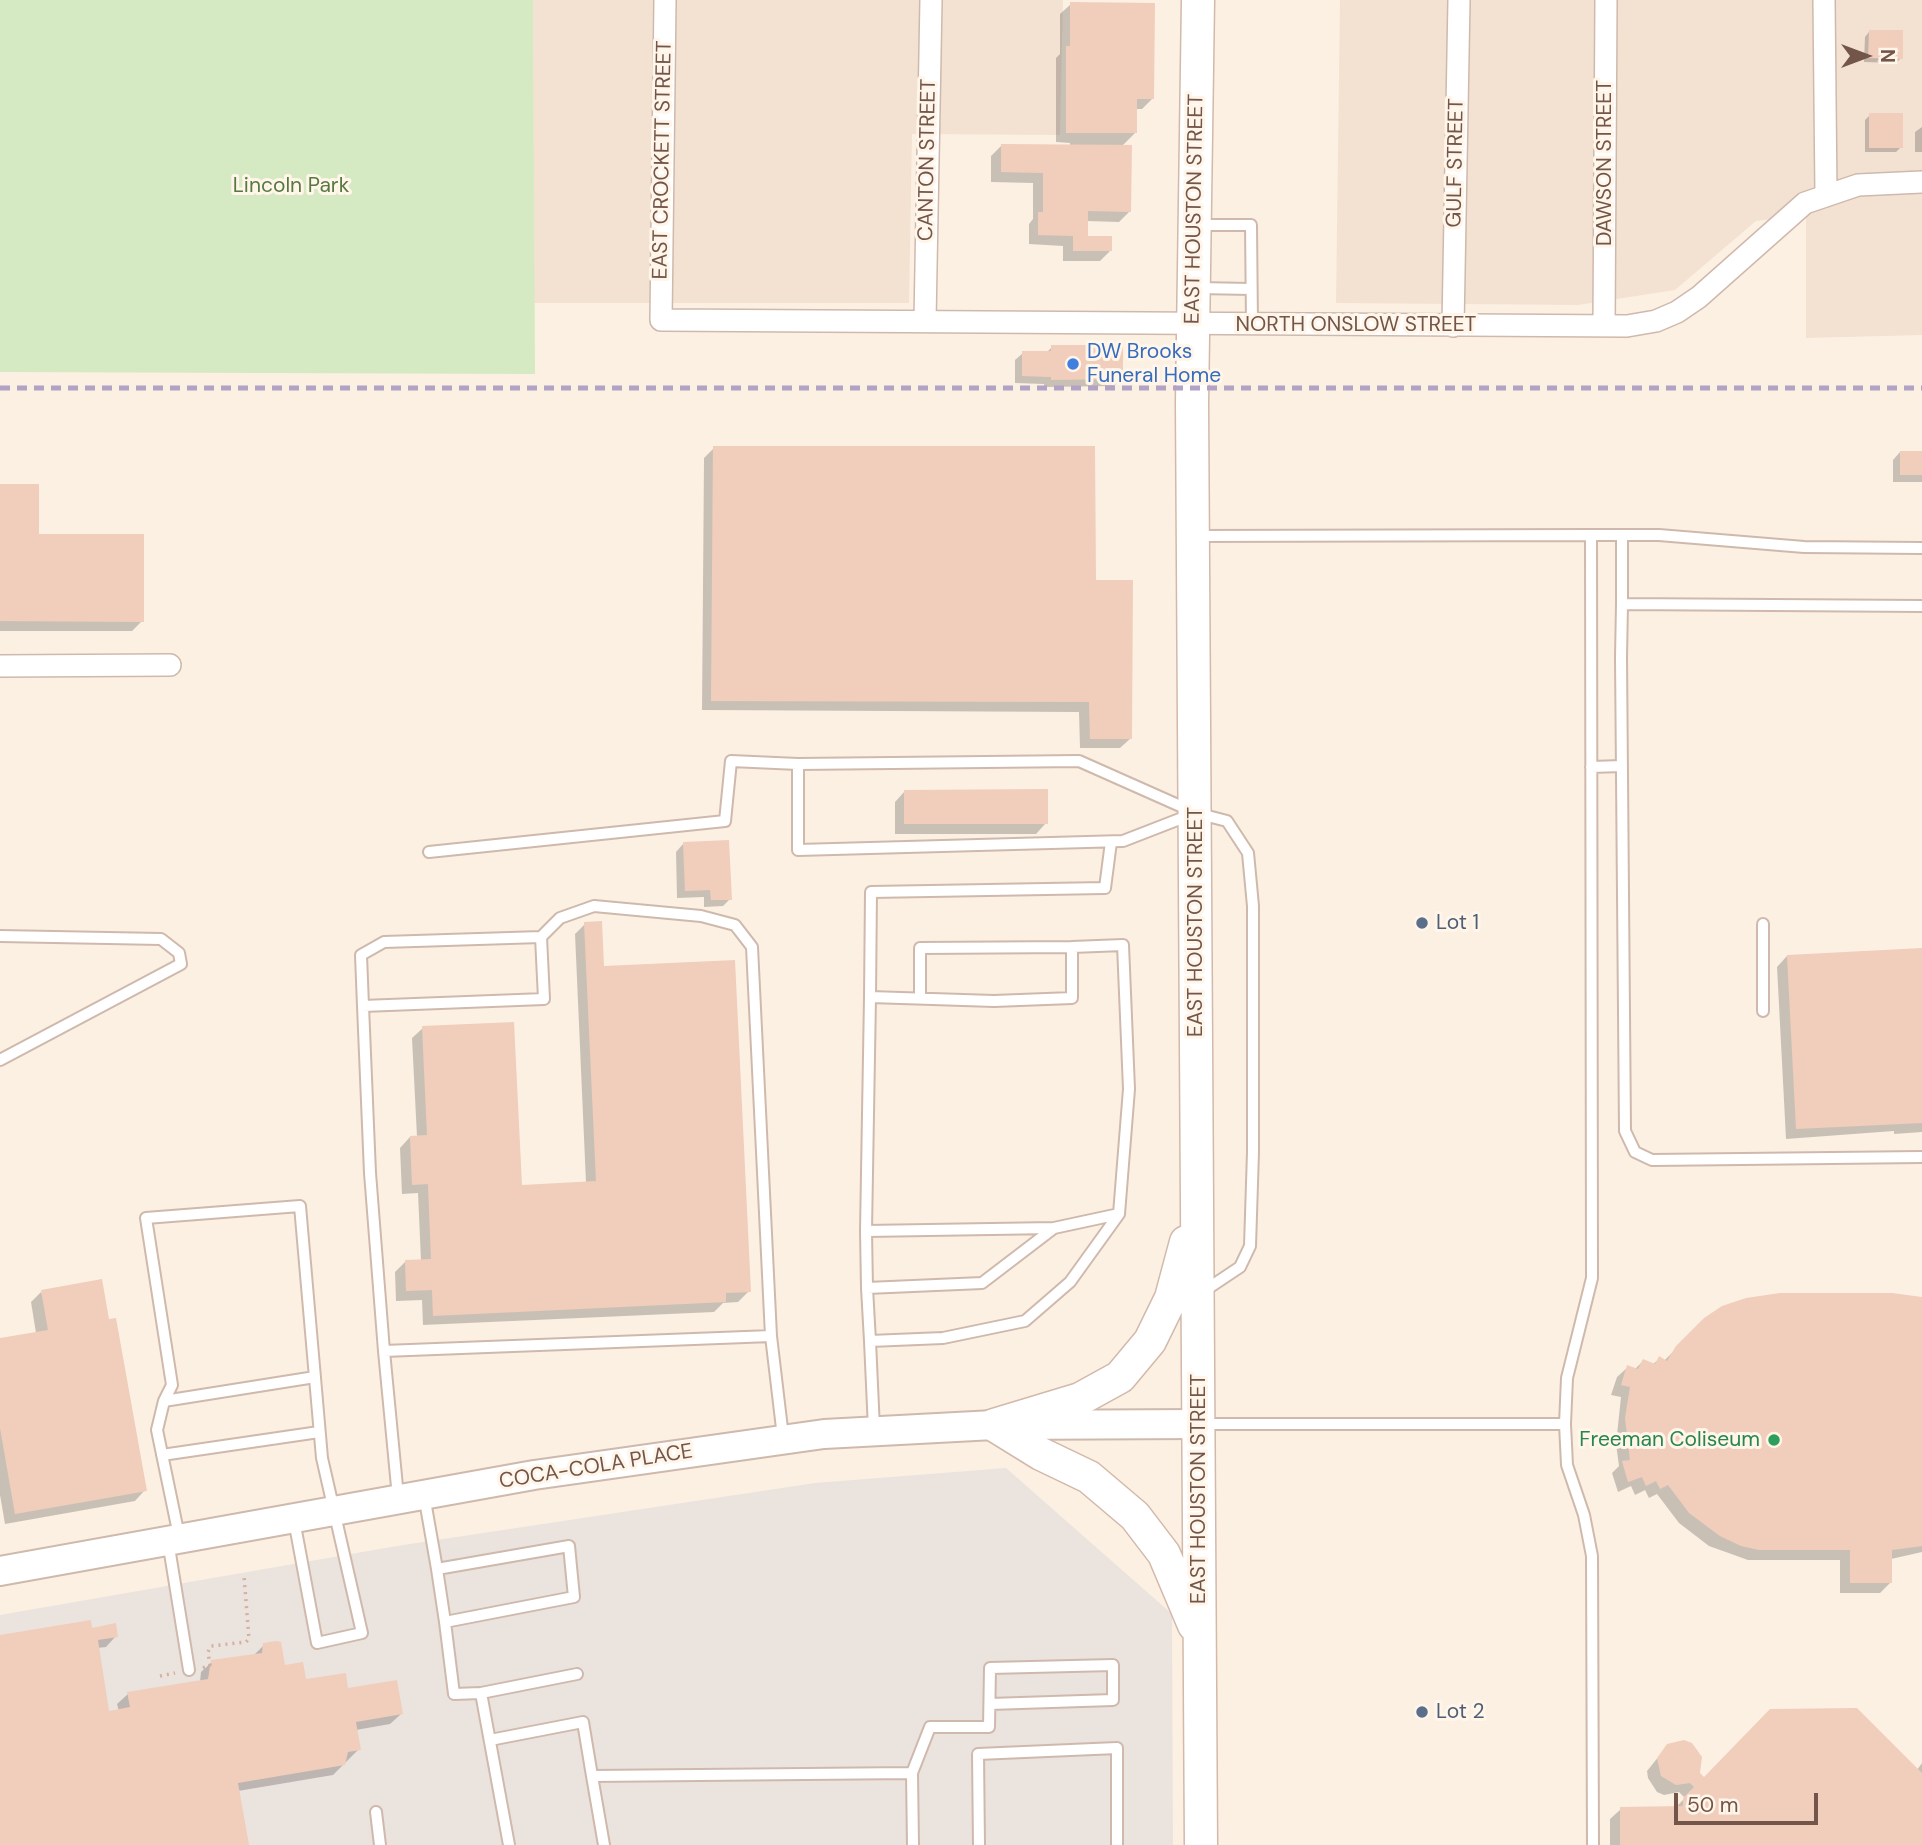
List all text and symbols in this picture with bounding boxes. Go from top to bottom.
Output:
north arrow [1831,21,1901,91]
street label: EAST CROCKETT STREET [648,40,678,280]
text: N [1875,49,1900,63]
street label: CANTON STREET [914,79,942,241]
street label: DAWSON STREET [1592,80,1618,246]
street label: EAST HOUSTON STREET [1180,94,1210,324]
street label: GULF STREET [1442,98,1470,228]
park label: Lincoln Park [233,173,349,199]
street label: NORTH ONSLOW STREET [1236,312,1476,338]
place label: DW Brooks Funeral Home [1087,339,1221,389]
marker: DW Brooks Funeral Home [1065,356,1081,372]
street label: EAST HOUSTON STREET [1183,807,1209,1037]
place label: Lot 1 [1436,910,1479,936]
marker: Lot 1 [1414,915,1430,931]
street label: EAST HOUSTON STREET [1186,1374,1212,1604]
place label: Freeman Coliseum [1579,1427,1760,1453]
marker: Freeman Coliseum [1766,1432,1782,1448]
street label: COCA-COLA PLACE [497,1439,695,1495]
place label: Lot 2 [1436,1699,1485,1725]
marker: Lot 2 [1414,1704,1430,1720]
scale bar [1677,1778,1820,1822]
text: 50 m [1687,1791,1738,1819]

